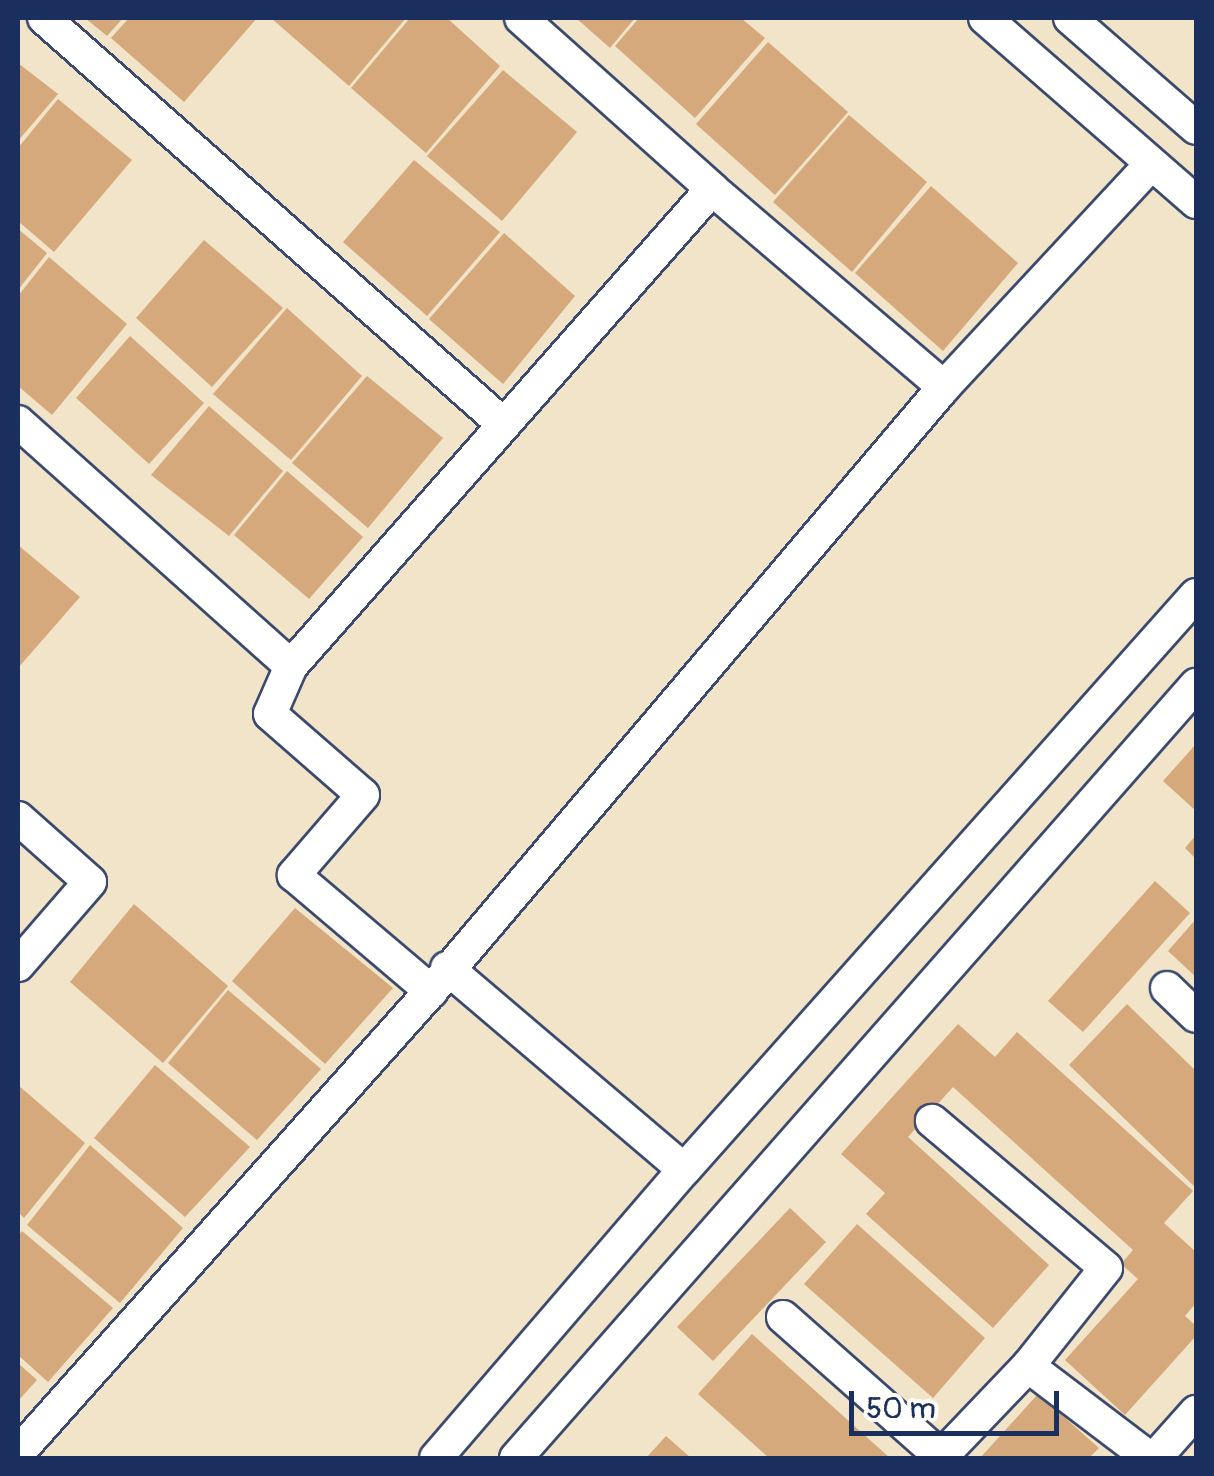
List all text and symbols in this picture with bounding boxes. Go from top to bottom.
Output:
scale bar [854,1371,1064,1433]
text: 50 m [866,1390,936,1427]

